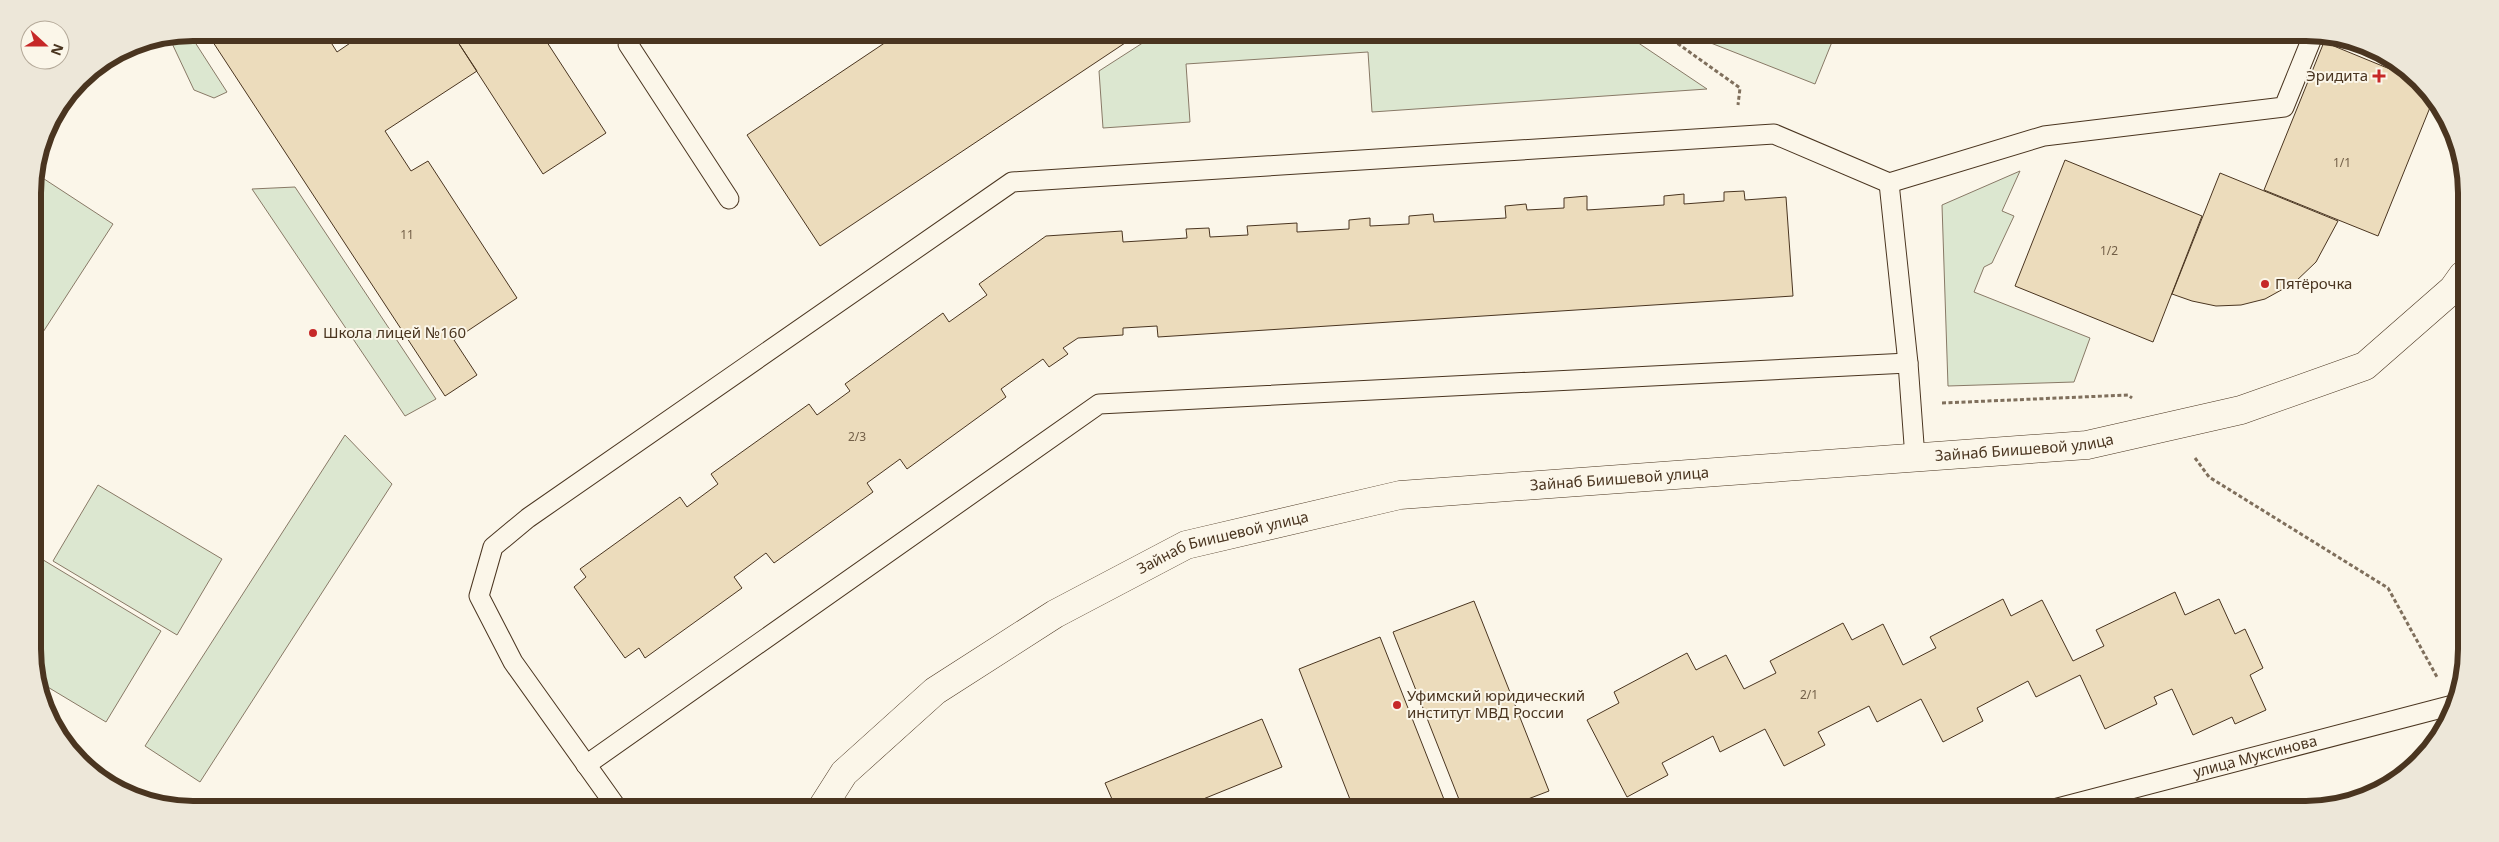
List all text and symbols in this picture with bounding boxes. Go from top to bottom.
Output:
north arrow [20,20,70,70]
text: N [47,41,69,59]
place label: Эридита [2306,65,2368,85]
marker: Эридита [2372,69,2386,83]
house number: 1/1 [2333,154,2351,171]
house number: 11 [400,226,414,243]
house number: 1/2 [2100,242,2118,259]
place label: Пятёрочка [2275,273,2352,293]
marker: Пятёрочка [2259,278,2271,290]
place label: Школа лицей №160 [323,322,466,342]
marker: Школа лицей №160 [307,327,319,339]
house number: 2/3 [848,428,866,445]
street label: Зайнаб Биишевой улица [1934,428,2115,465]
street label: Зайнаб Биишевой улица [1529,462,1710,495]
street label: Зайнаб Биишевой улица [1133,506,1310,578]
place label: Уфимский юридический институт МВД России [1407,685,1585,722]
house number: 2/1 [1800,686,1818,703]
marker: Уфимский юридический институт МВД России [1391,699,1403,711]
street label: улица Муксинова [2191,730,2319,781]

